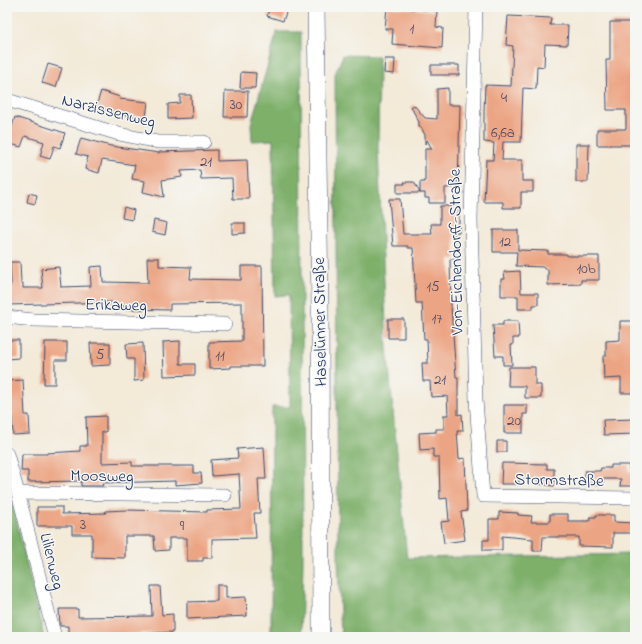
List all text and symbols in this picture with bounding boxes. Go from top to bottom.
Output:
house number: 1 [410,18,415,40]
house number: 4 [501,87,507,109]
street label: Narzissenweg [59,88,158,137]
house number: 30 [230,94,243,116]
house number: 6,6a [491,122,515,144]
house number: 21 [200,151,212,173]
street label: Von-Eichendorff-Straße [443,168,470,336]
house number: 12 [499,231,512,253]
street label: Haselünner Straße [307,257,334,387]
house number: 10b [576,258,596,280]
house number: 15 [426,276,440,298]
street label: Erikaweg [85,292,147,321]
house number: 17 [432,308,442,330]
house number: 5 [96,344,105,366]
house number: 11 [215,345,225,367]
house number: 21 [434,369,446,391]
house number: 20 [507,410,521,432]
street label: Moosweg [70,463,134,492]
street label: Stormstraße [514,467,604,494]
house number: 3 [80,514,86,536]
house number: 9 [180,515,185,537]
street label: Lilienweg [30,530,71,593]

